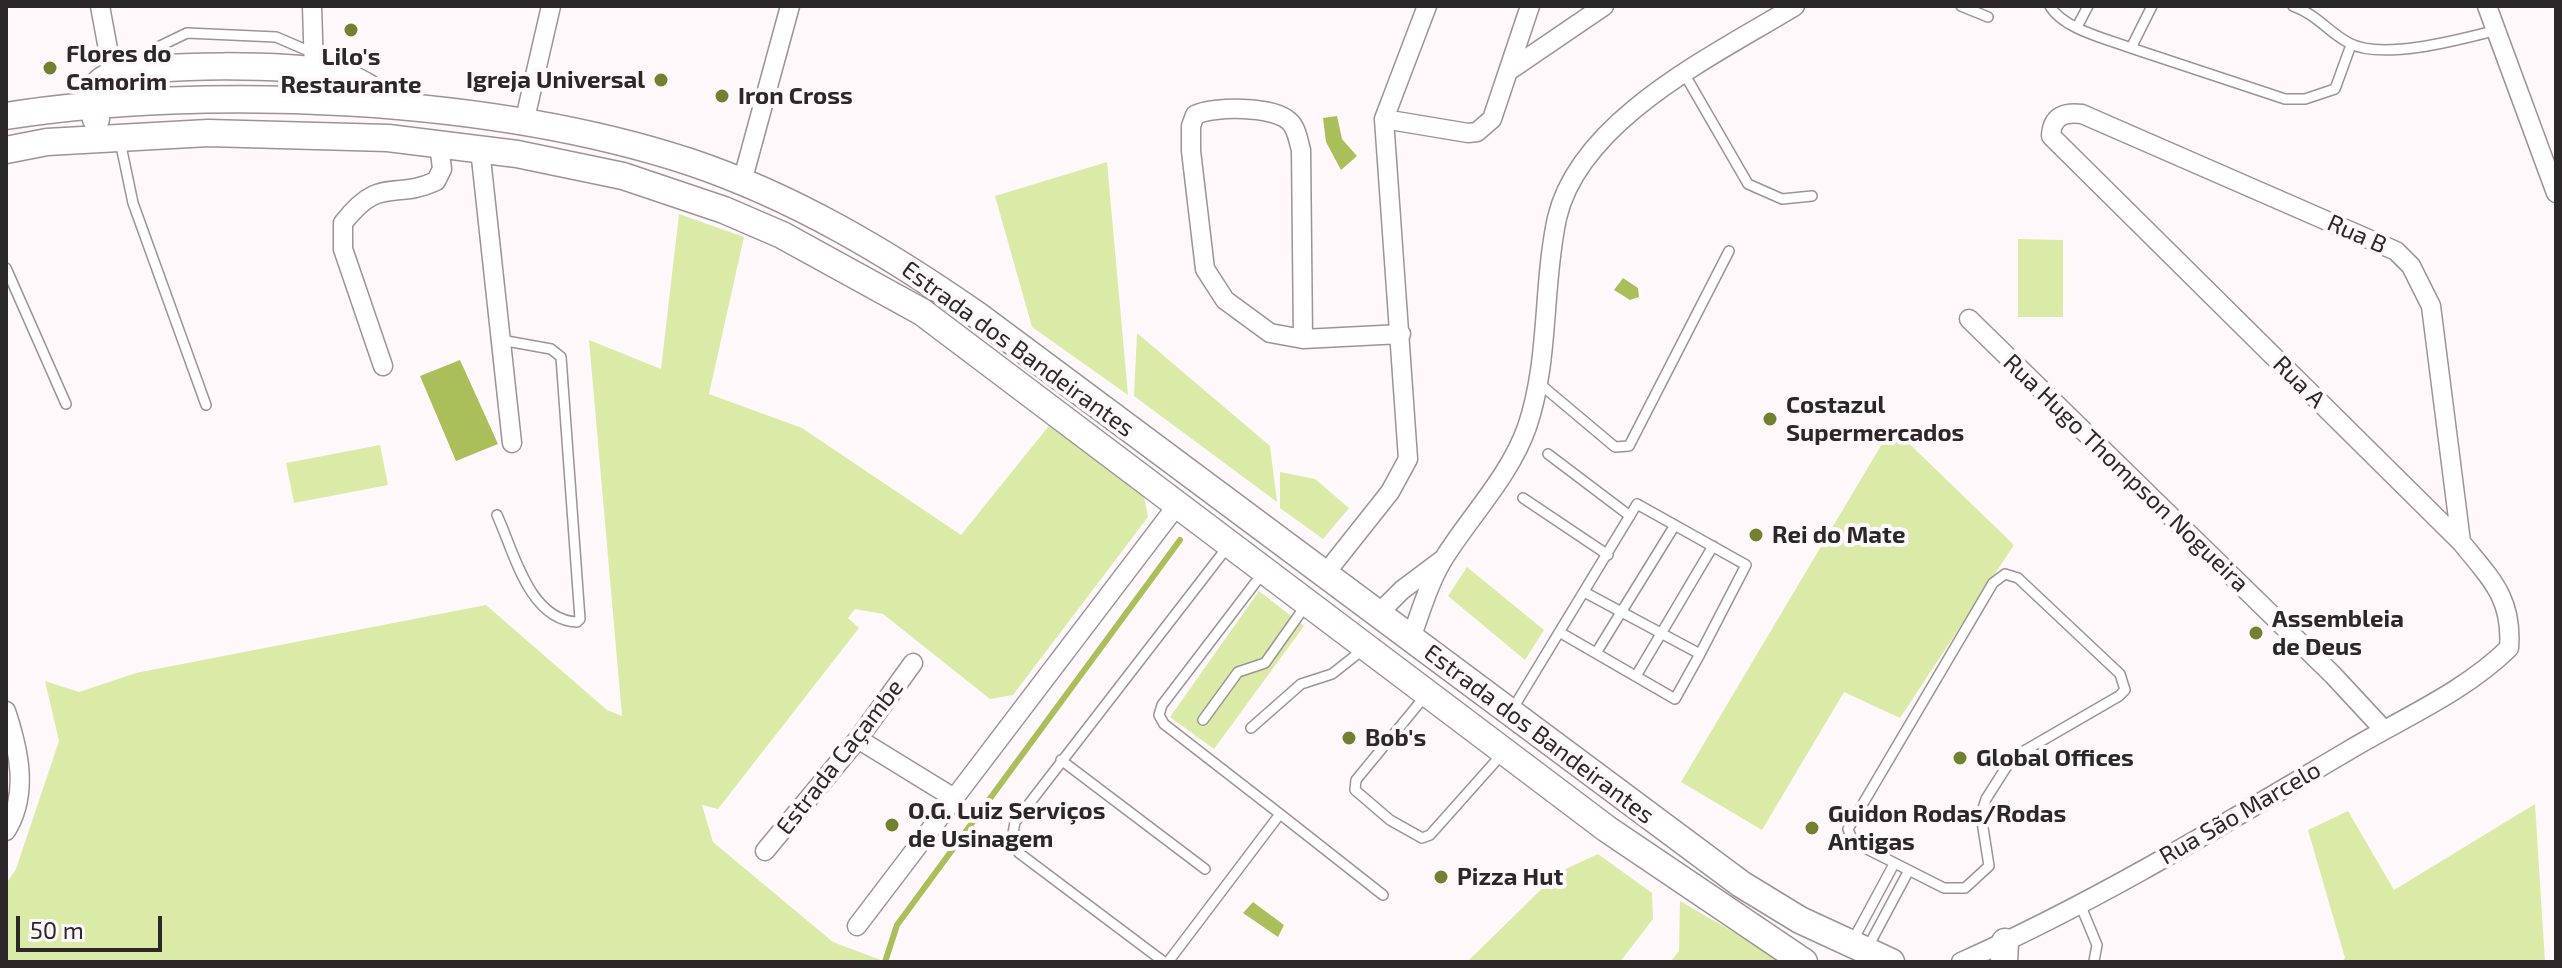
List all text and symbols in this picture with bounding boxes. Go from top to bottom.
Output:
marker: Lilo's Restaurante [342,21,360,39]
place label: Flores do Camorim [66,40,171,96]
place label: Lilo's Restaurante [280,43,422,99]
marker: Flores do Camorim [41,59,59,77]
place label: Igreja Universal [466,66,645,94]
marker: Igreja Universal [652,71,670,89]
place label: Iron Cross [738,82,853,110]
marker: Iron Cross [713,87,731,105]
street label: Rua B [2323,208,2391,260]
street label: Estrada dos Bandeirantes [896,255,1140,443]
street label: Rua Hugo Thompson Nogueira [1997,348,2255,598]
street label: Rua A [2267,350,2331,414]
place label: Costazul Supermercados [1786,391,1964,447]
marker: Costazul Supermercados [1761,410,1779,428]
place label: Rei do Mate [1772,521,1905,549]
marker: Rei do Mate [1747,526,1765,544]
place label: Assembleia de Deus [2272,605,2404,661]
marker: Assembleia de Deus [2247,624,2265,642]
street label: Estrada dos Bandeirantes [1418,638,1660,830]
street label: Estrada Caçambe [770,674,910,840]
place label: Bob's [1365,724,1426,752]
marker: Bob's [1340,729,1358,747]
place label: Global Offices [1976,744,2134,772]
marker: Global Offices [1951,749,1969,767]
street label: Rua São Marcelo [2154,755,2326,871]
place label: O.G. Luiz Serviços de Usinagem [908,797,1105,853]
place label: Guidon Rodas/Rodas Antigas [1828,800,2066,856]
marker: O.G. Luiz Serviços de Usinagem [883,816,901,834]
marker: Guidon Rodas/Rodas Antigas [1803,819,1821,837]
place label: Pizza Hut [1457,863,1563,891]
marker: Pizza Hut [1432,868,1450,886]
scale bar [20,900,166,950]
text: 50 m [30,915,84,944]

